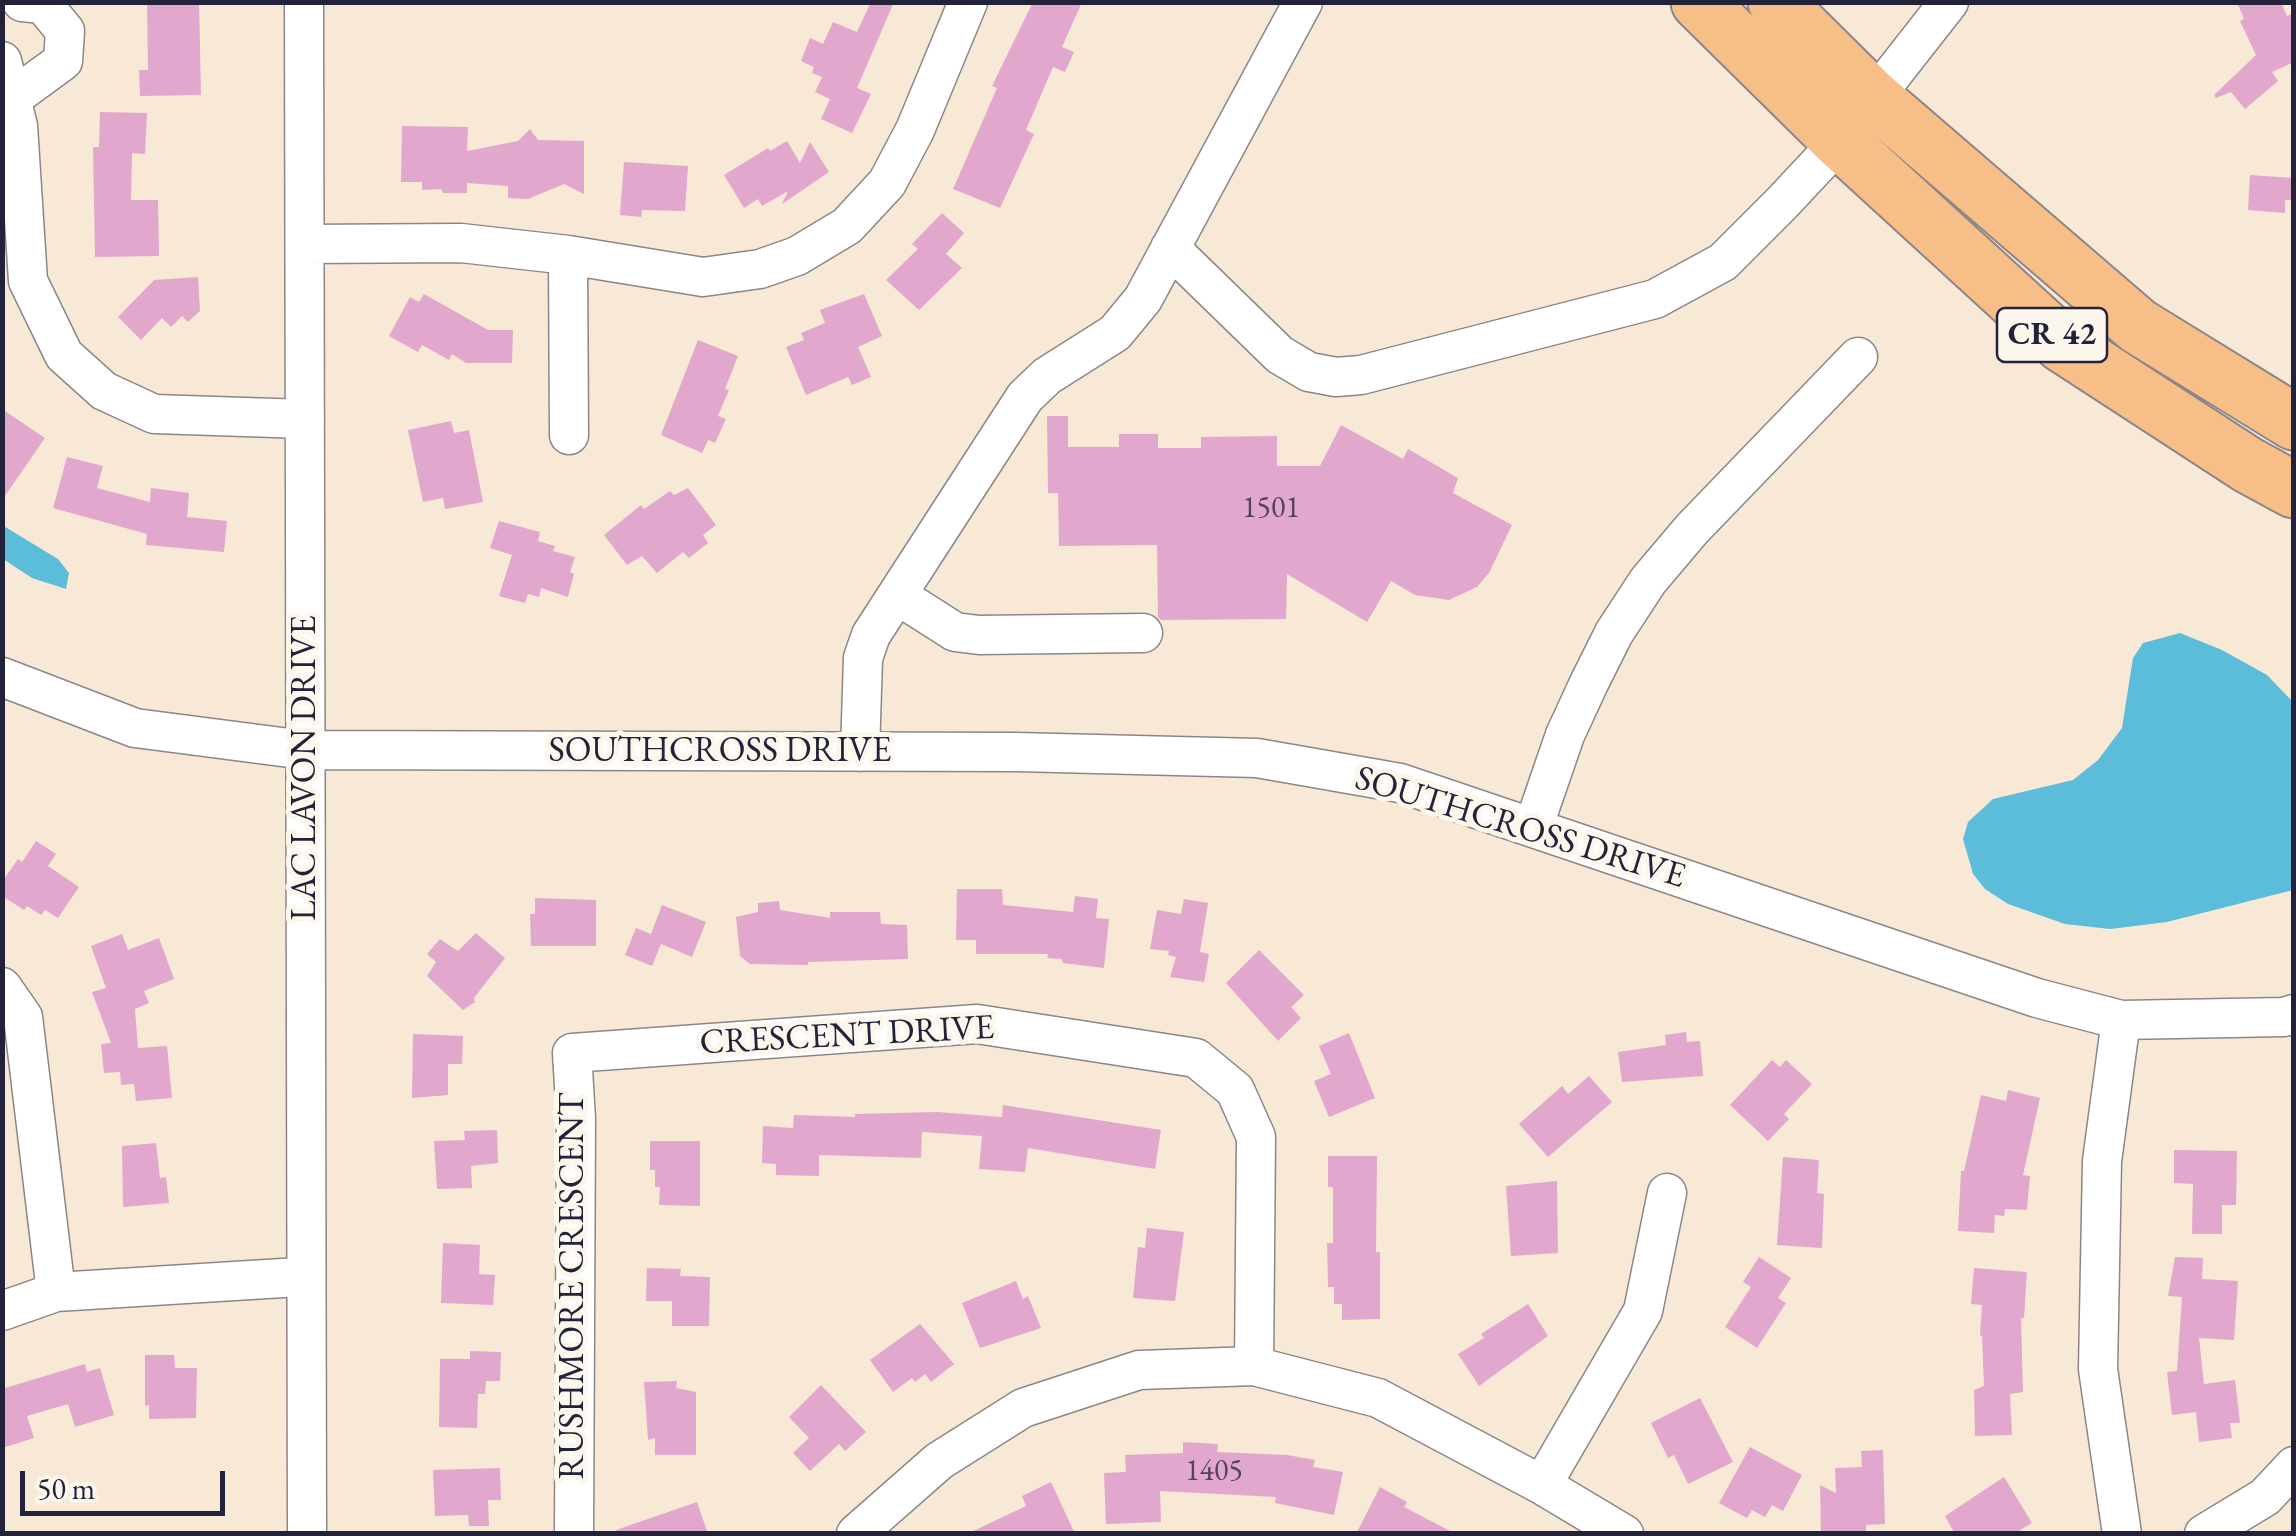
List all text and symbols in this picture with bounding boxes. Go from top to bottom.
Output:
road number: CR 42 [1997,308,2107,362]
house number: 1501 [1242,491,1300,527]
street label: LAC LAVON DRIVE [284,615,326,921]
street label: SOUTHCROSS DRIVE [548,730,892,772]
street label: SOUTHCROSS DRIVE [1350,758,1690,898]
street label: CRESCENT DRIVE [699,1007,995,1065]
street label: RUSHMORE CRESCENT [552,1093,594,1479]
scale bar [25,1451,230,1513]
house number: 1405 [1185,1454,1243,1490]
text: 50 m [37,1469,95,1508]

